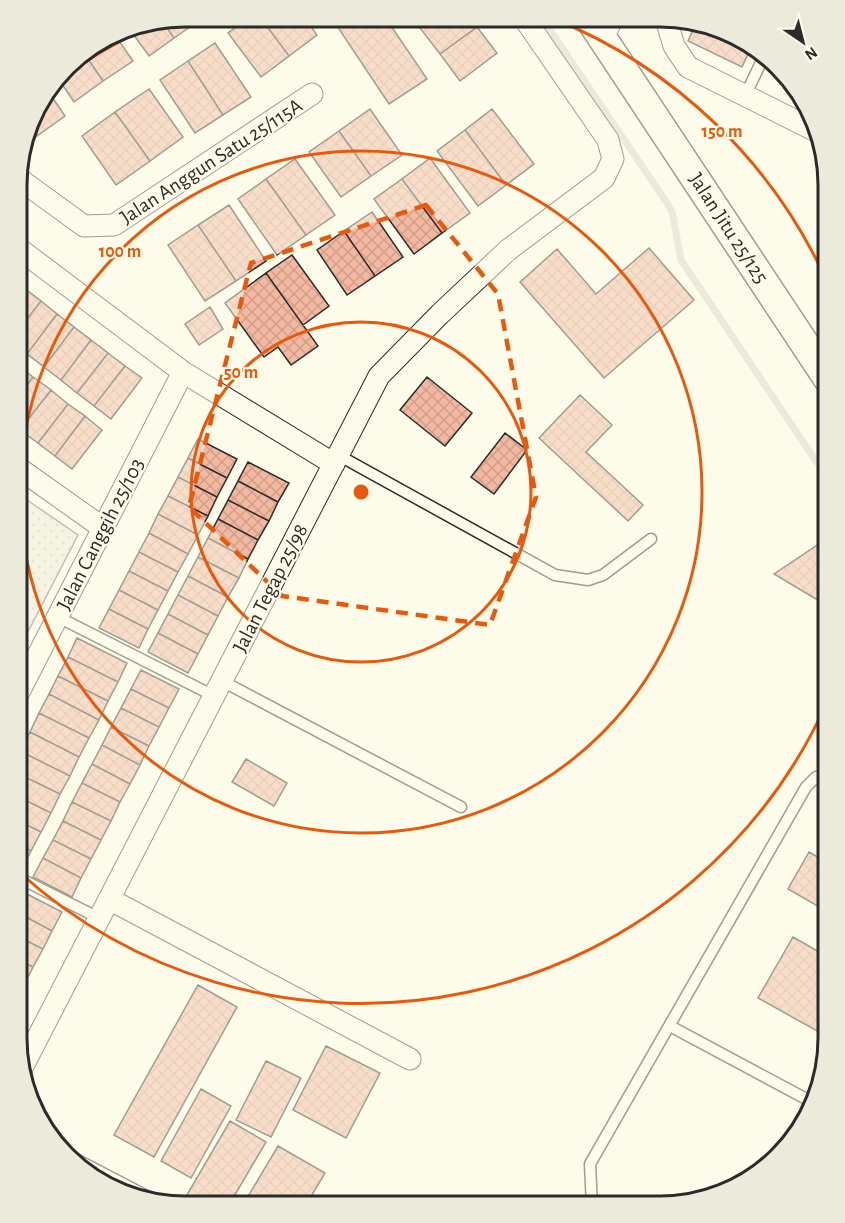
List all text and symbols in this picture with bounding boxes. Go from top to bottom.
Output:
north arrow [773,12,833,72]
text: N [802,44,820,63]
street label: Jalan Anggun Satu 25/115A [116,95,306,228]
text: 150 m [702,123,742,141]
street label: Jalan Jitu 25/125 [685,169,772,287]
text: 100 m [99,243,141,261]
text: 50 m [224,364,258,382]
street label: Jalan Canggih 25/103 [53,455,148,614]
centre of rings [351,482,371,502]
street label: Jalan Tegap 25/98 [229,521,312,656]

